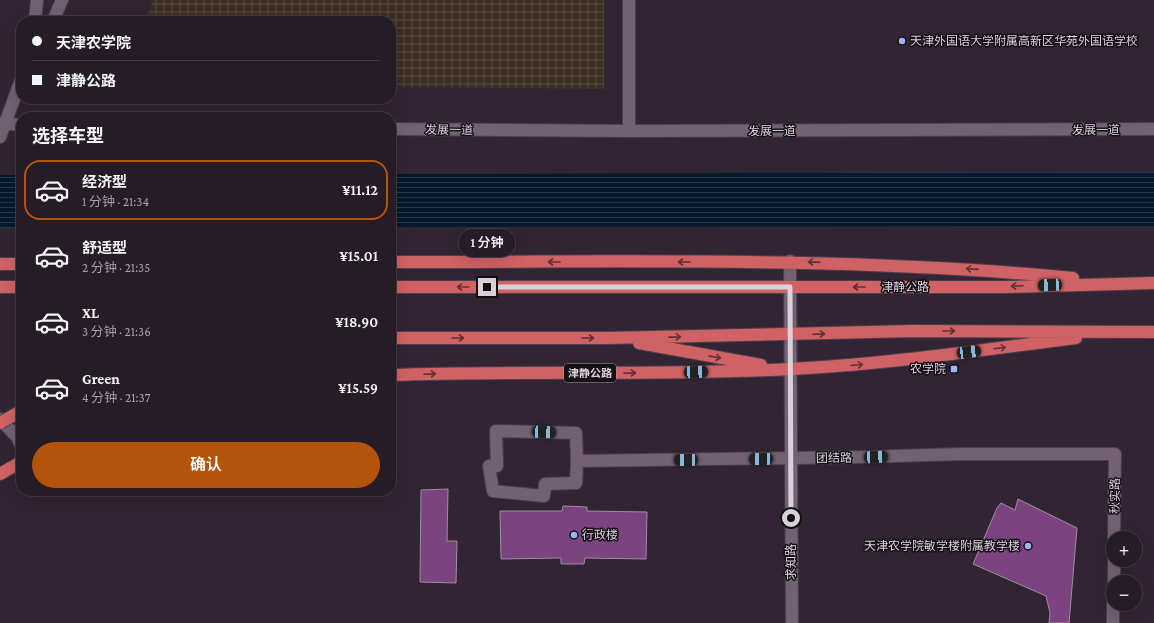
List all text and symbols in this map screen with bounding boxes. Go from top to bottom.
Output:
place label: 天津外国语大学附属高新区华苑外国语学校 [910,34,1138,48]
text: 天津农学院 [56,35,131,51]
marker: 天津外国语大学附属高新区华苑外国语学校 [897,36,907,46]
text: 津静公路 [56,73,116,89]
street label: 发展一道 [425,123,473,137]
street label: 发展一道 [1072,123,1120,137]
street label: 发展一道 [748,124,796,138]
text: 选择车型 [32,126,104,146]
icon: car [34,172,70,208]
text: 经济型 [82,174,127,190]
text: ¥11.12 [342,182,378,198]
text: 1 分钟 · 21:34 [82,194,149,209]
callout: 1 分钟 [459,229,515,257]
text: 1 分钟 [470,235,504,250]
icon: car [34,238,70,274]
text: 舒适型 [82,240,127,256]
text: ¥15.01 [339,248,378,264]
one-way arrow [548,258,561,266]
one-way arrow [678,258,691,266]
one-way arrow [808,259,821,266]
text: 2 分钟 · 21:35 [82,260,150,275]
one-way arrow [966,266,979,273]
route end [478,278,496,296]
car [1038,279,1062,291]
street label: 津静公路 [881,280,929,294]
one-way arrow [1011,282,1024,290]
one-way arrow [457,283,470,291]
one-way arrow [853,283,866,291]
icon: car [34,304,70,340]
text: XL [82,305,99,321]
text: ¥18.90 [335,314,378,330]
text: 3 分钟 · 21:36 [82,324,151,339]
one-way arrow [942,327,955,335]
one-way arrow [812,330,825,337]
one-way arrow [668,333,681,340]
one-way arrow [451,334,464,342]
one-way arrow [581,334,594,342]
one-way arrow [993,344,1006,352]
car [956,345,982,359]
one-way arrow [709,354,722,362]
one-way arrow [850,361,863,368]
place label: 农学院 [910,362,946,376]
road number: 津静公路 [564,364,616,382]
marker: 农学院 [949,364,959,374]
car [684,366,708,378]
one-way arrow [623,369,636,377]
icon: car [34,370,70,406]
one-way arrow [423,370,436,378]
text: Green [82,371,120,387]
text: ¥15.59 [338,380,378,396]
text: 4 分钟 · 21:37 [82,390,151,405]
car [532,426,556,438]
button: 确认 [32,442,380,488]
street label: 团结路 [816,451,852,465]
car [864,451,888,463]
car [749,453,773,465]
car [674,454,698,466]
street label: 秋实路 [1108,478,1122,514]
route start [782,509,800,527]
place label: 行政楼 [582,528,618,542]
marker: 行政楼 [569,530,579,540]
map controls [1106,531,1142,611]
button: + [1106,531,1142,567]
place label: 天津农学院敏学楼附属教学楼 [864,539,1020,553]
marker: 天津农学院敏学楼附属教学楼 [1023,541,1033,551]
street label: 求知路 [784,544,798,580]
button: − [1106,575,1142,611]

